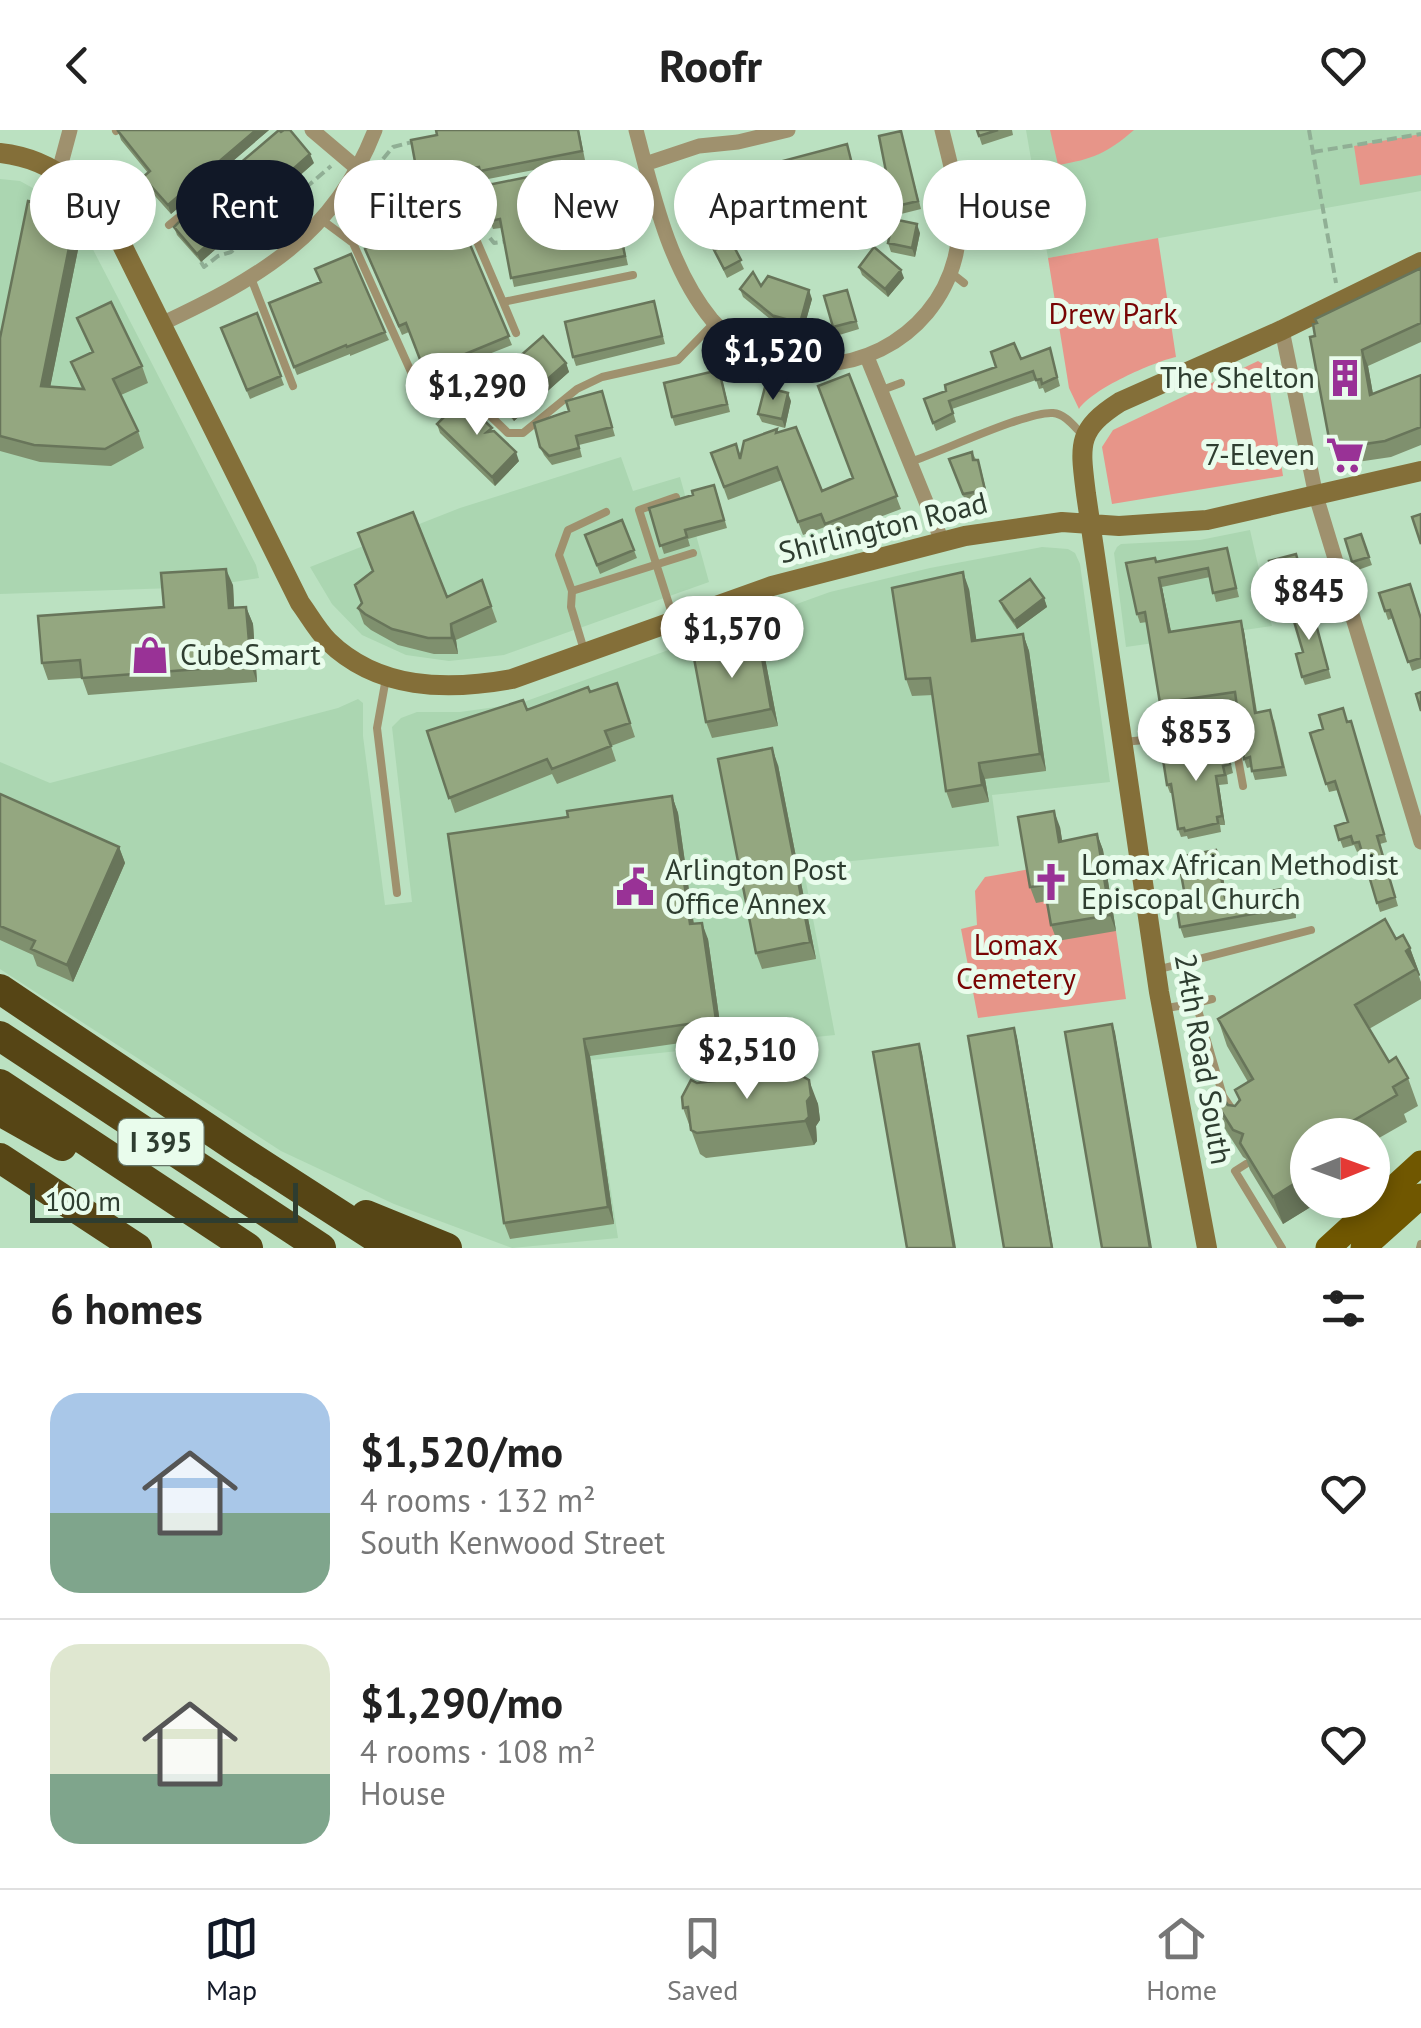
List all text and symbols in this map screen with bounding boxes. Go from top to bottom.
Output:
text: Roofr [659,36,762,94]
icon: back [50,38,105,93]
icon: heart [1316,38,1371,93]
chip: Buy [30,160,156,250]
chip: Rent [176,160,314,250]
chip: Filters [334,160,497,250]
chip: New [517,160,654,250]
chip: Apartment [674,160,903,250]
chip: House [923,160,1086,250]
park label: Drew Park [1048,293,1178,332]
pin: $1,520 [692,318,854,403]
text: $1,520 [724,329,822,371]
pin: $1,290 [396,353,558,438]
place label: The Shelton [1160,357,1315,396]
building icon: The Shelton [1324,357,1366,399]
text: $1,290 [428,364,526,406]
place label: 7-Eleven [1205,434,1315,473]
supermarket icon: 7-Eleven [1324,434,1366,476]
street label: Shirlington Road [774,482,991,571]
pin: $845 [1250,558,1368,643]
text: $845 [1273,569,1345,611]
pin: $1,570 [651,596,813,681]
text: $1,570 [683,607,781,649]
shop icon: CubeSmart [129,634,171,676]
place label: CubeSmart [180,634,321,673]
pin: $853 [1137,699,1255,784]
text: $853 [1160,710,1232,752]
place label: Lomax African Methodist Episcopal Church [1081,844,1398,917]
place label: Arlington Post Office Annex [665,849,847,922]
church icon: Lomax African Methodist Episcopal Church [1030,861,1072,903]
public building icon: Arlington Post Office Annex [614,866,656,908]
park label: Lomax Cemetery [956,924,1076,997]
street label: 24th Road South [1167,950,1242,1167]
pin: $2,510 [666,1017,828,1102]
text: $2,510 [698,1028,796,1070]
north arrow [1290,1118,1390,1218]
map controls [1290,1118,1390,1218]
road number: I 395 [119,1119,204,1165]
scale bar [30,1178,298,1222]
text: 100 m [45,1182,121,1219]
text: 6 homes [50,1281,203,1336]
icon: filters [1316,1281,1371,1336]
text: $1,520/mo [360,1424,563,1479]
icon: home [130,1433,250,1553]
icon: heart [1316,1466,1371,1521]
text: 4 rooms · 132 m² [360,1479,596,1521]
text: South Kenwood Street [360,1521,665,1563]
text: $1,290/mo [360,1675,563,1730]
icon: home [130,1684,250,1804]
icon: heart [1316,1717,1371,1772]
text: 4 rooms · 108 m² [360,1730,596,1772]
text: House [360,1772,446,1814]
tab: Map [204,1911,259,2008]
tab: Saved [667,1911,738,2008]
tab: Home [1146,1911,1217,2008]

